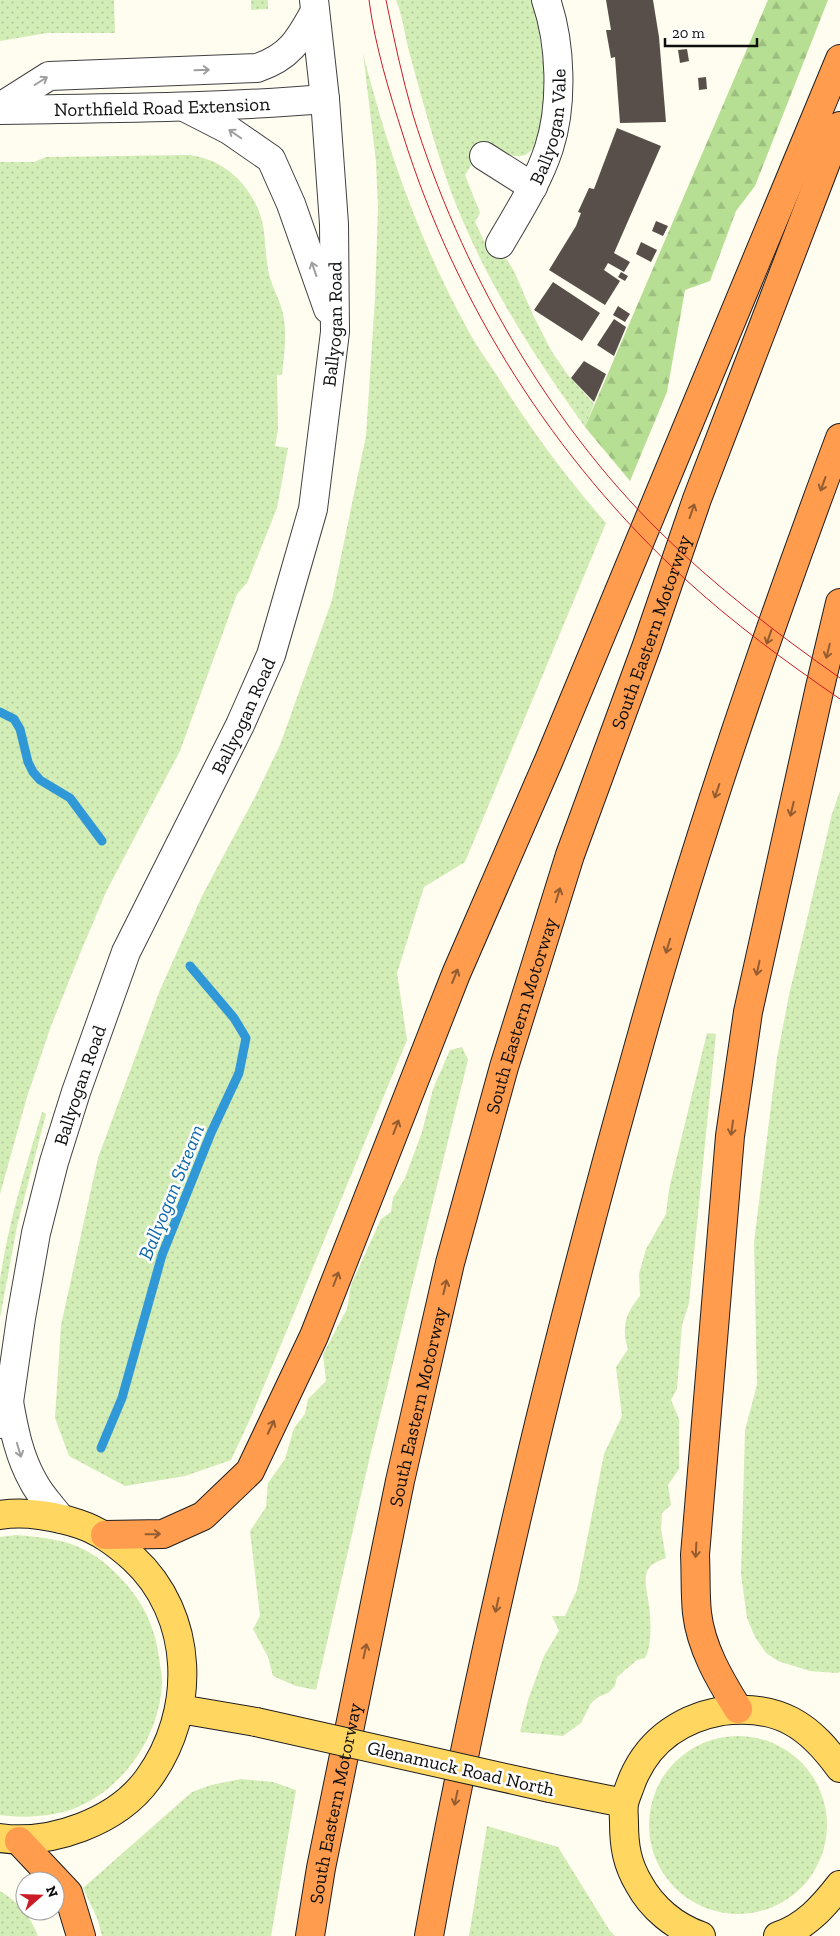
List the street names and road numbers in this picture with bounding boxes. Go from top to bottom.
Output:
street label: Ballyogan Vale [525,68,570,188]
street label: Northfield Road Extension [54,92,271,121]
street label: Ballyogan Road [317,261,347,388]
street label: South Eastern Motorway [606,532,696,732]
street label: Ballyogan Road [206,654,281,778]
street label: South Eastern Motorway [481,914,562,1116]
street label: Ballyogan Road [49,1022,111,1148]
street label: South Eastern Motorway [384,1305,452,1509]
street label: South Eastern Motorway [304,1701,366,1905]
street label: Glenamuck Road North [365,1736,557,1801]

